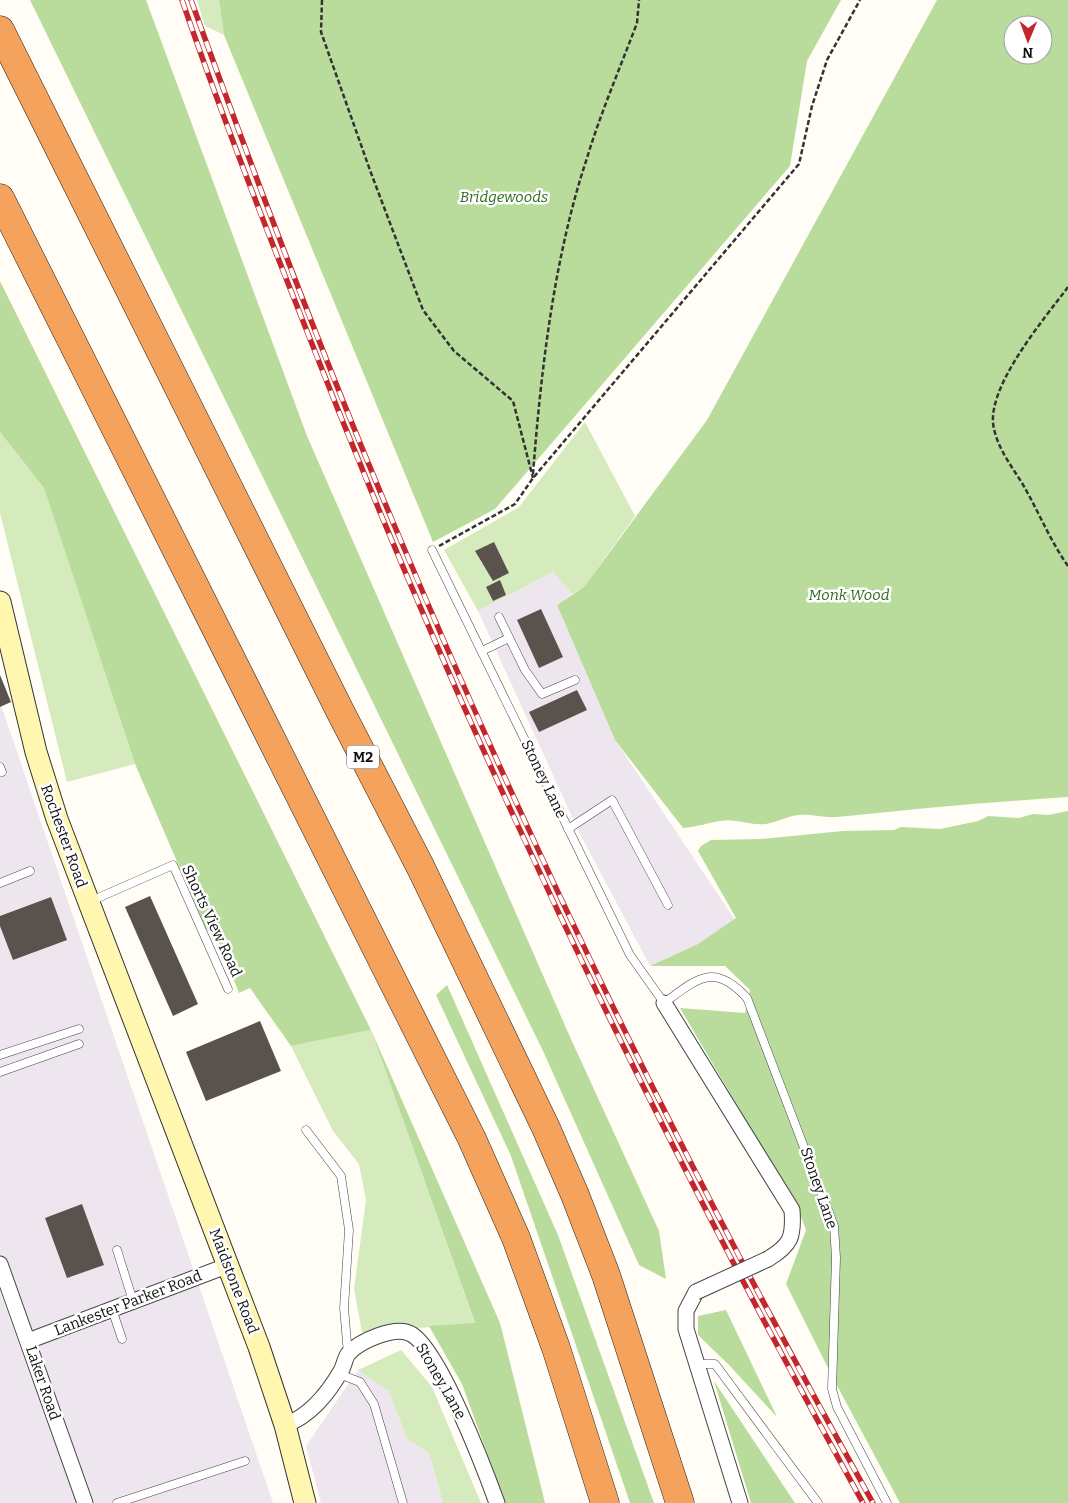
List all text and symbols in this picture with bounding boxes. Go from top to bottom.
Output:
north arrow [1003,15,1053,65]
text: N [1022,44,1033,61]
park label: Bridgewoods [460,188,548,206]
park label: Monk Wood [809,586,890,604]
street label: Stoney Lane [517,737,571,821]
road number: M2 [347,746,379,769]
street label: Rochester Road [37,782,91,890]
street label: Shorts View Road [178,862,246,980]
street label: Stoney Lane [797,1145,841,1231]
street label: Maidstone Road [206,1226,262,1336]
street label: Lankester Parker Road [52,1267,204,1339]
street label: Stoney Lane [412,1340,470,1422]
street label: Laker Road [22,1343,64,1423]

